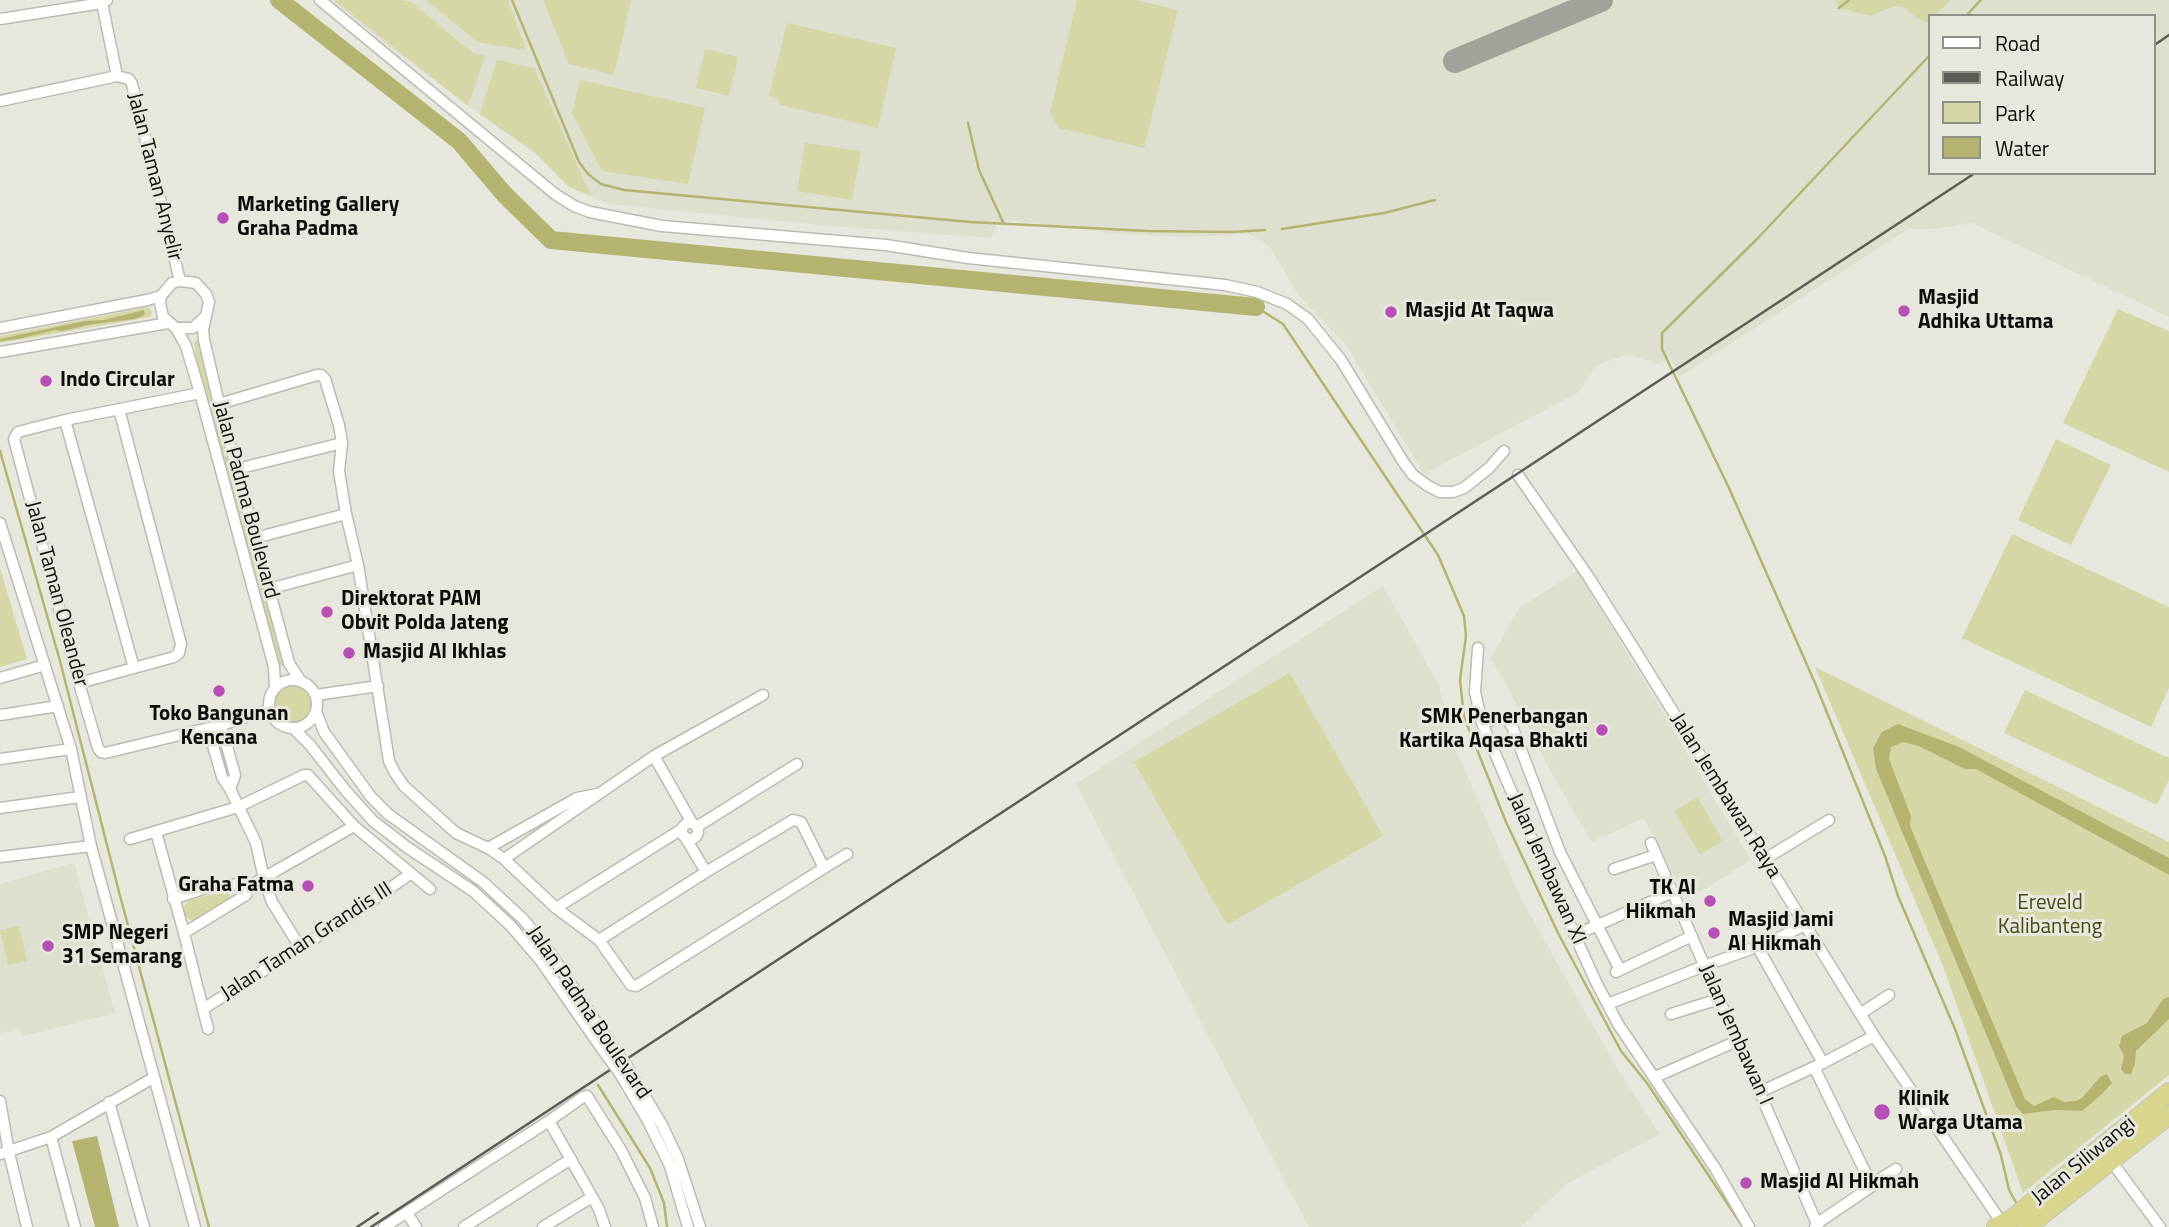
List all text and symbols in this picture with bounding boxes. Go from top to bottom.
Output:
legend [1927,14,2155,175]
text: Road [1995,27,2040,59]
text: Railway [1995,62,2064,94]
street label: Jalan Taman Anyelir [121,90,187,264]
text: Park [1995,97,2035,129]
text: Water [1995,132,2049,164]
place label: Marketing Gallery Graha Padma [237,193,399,243]
marker: Marketing Gallery Graha Padma [215,210,231,226]
place label: Masjid Adhika Uttama [1918,286,2053,336]
place label: Masjid At Taqwa [1405,299,1554,325]
marker: Masjid Adhika Uttama [1896,303,1912,319]
marker: Masjid At Taqwa [1383,304,1399,320]
place label: Indo Circular [60,368,175,394]
marker: Indo Circular [38,373,54,389]
street label: Jalan Padma Boulevard [206,398,284,602]
street label: Jalan Taman Oleander [19,498,93,690]
place label: Direktorat PAM Obvit Polda Jateng [341,587,508,637]
marker: Direktorat PAM Obvit Polda Jateng [319,604,335,620]
place label: Masjid Al Ikhlas [363,640,506,666]
marker: Masjid Al Ikhlas [341,645,357,661]
marker: Toko Bangunan Kencana [211,683,227,699]
place label: Toko Bangunan Kencana [149,702,289,752]
place label: SMK Penerbangan Kartika Aqasa Bhakti [1399,705,1588,755]
street label: Jalan Jembawan Raya [1664,709,1786,883]
marker: SMK Penerbangan Kartika Aqasa Bhakti [1594,722,1610,738]
street label: Jalan Jembawan XI [1501,790,1591,948]
place label: Graha Fatma [178,873,294,899]
place label: TK Al Hikmah [1626,876,1696,926]
street label: Jalan Taman Grandis III [217,877,397,1007]
marker: Graha Fatma [300,878,316,894]
park label: Ereveld Kalibanteng [1998,891,2102,941]
marker: TK Al Hikmah [1702,893,1718,909]
place label: Masjid Jami Al Hikmah [1728,908,1834,958]
place label: SMP Negeri 31 Semarang [62,921,182,971]
street label: Jalan Padma Boulevard [521,922,655,1104]
marker: Masjid Jami Al Hikmah [1706,925,1722,941]
marker: SMP Negeri 31 Semarang [40,938,56,954]
street label: Jalan Jembawan I [1693,961,1777,1109]
place label: Klinik Warga Utama [1898,1087,2023,1137]
marker: Klinik Warga Utama [1872,1102,1892,1122]
street label: Jalan Siliwangi [2027,1111,2141,1211]
place label: Masjid Al Hikmah [1760,1170,1919,1196]
marker: Masjid Al Hikmah [1738,1175,1754,1191]

